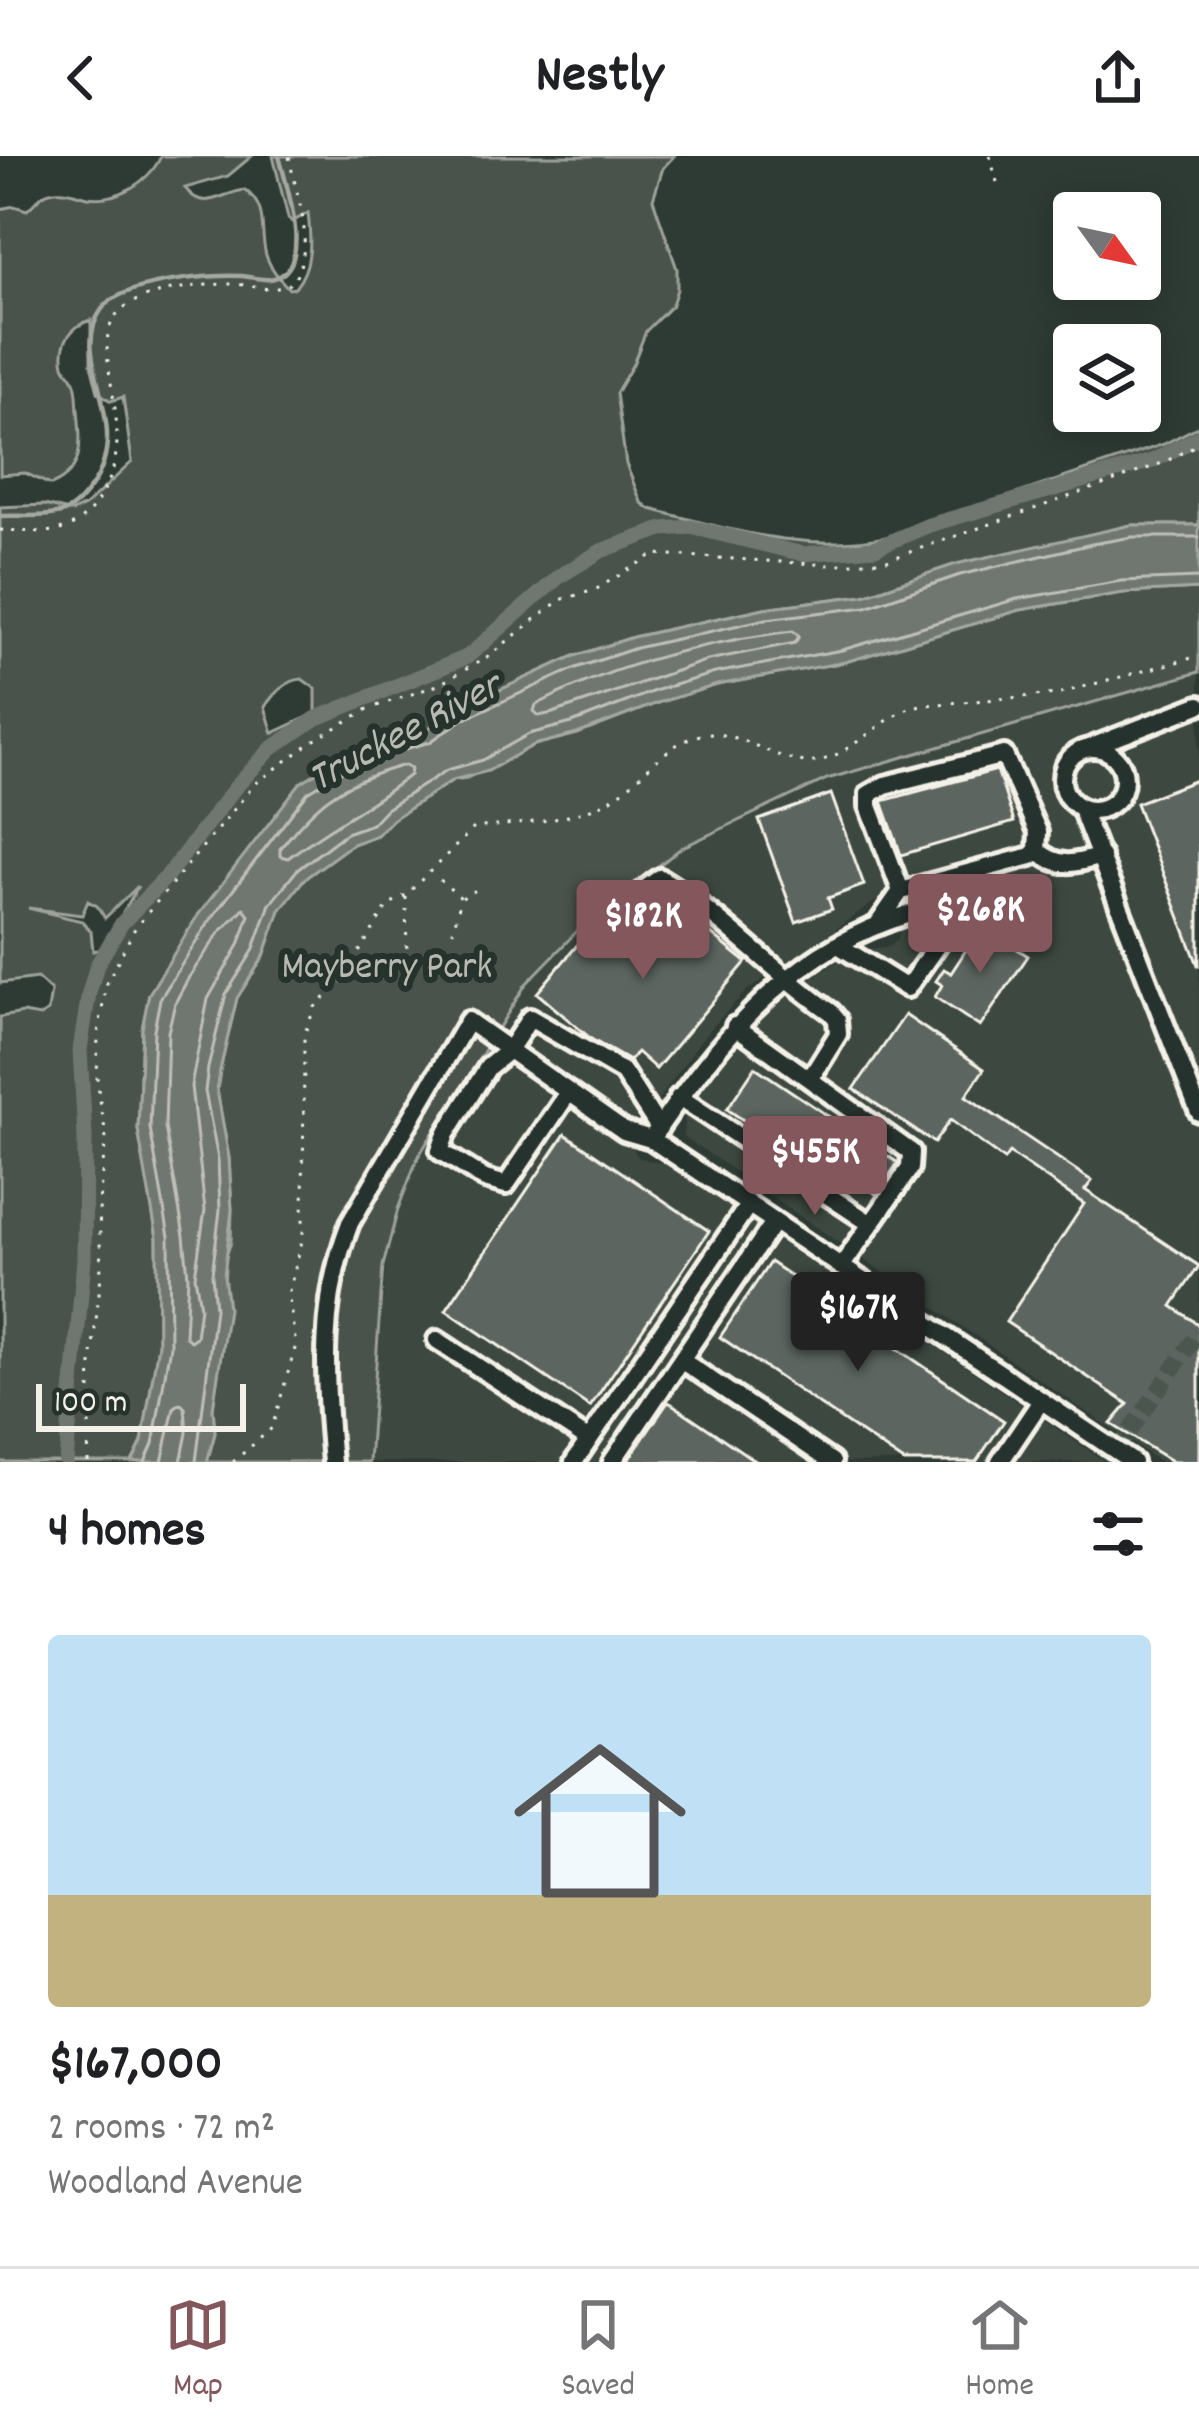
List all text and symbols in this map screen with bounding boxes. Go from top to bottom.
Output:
text: Nestly [536,40,663,117]
icon: back [48,45,114,111]
icon: share [1085,45,1151,111]
north arrow [1053,192,1161,300]
map controls [1053,192,1161,432]
button: layers [1053,324,1161,432]
water label: Truckee River [299,657,517,811]
pin: $268K [896,874,1064,976]
pin: $182K [559,880,727,982]
text: $268K [935,885,1025,940]
text: $182K [603,891,683,946]
park label: Mayberry Park [281,942,493,997]
pin: $455K [731,1116,899,1218]
text: $455K [770,1127,860,1182]
pin: $167K [774,1272,942,1374]
text: $167K [818,1283,898,1338]
scale bar [36,1378,246,1431]
text: 100 m [54,1381,127,1428]
text: 4 homes [48,1498,206,1570]
icon: filters [1085,1501,1151,1567]
icon: home [492,1713,708,1929]
text: $167,000 [48,2031,223,2103]
text: 2 rooms · 72 m² [48,2103,275,2158]
text: Woodland Avenue [48,2158,303,2213]
tab: Map [165,2292,231,2411]
tab: Saved [561,2292,635,2411]
tab: Home [965,2292,1034,2411]

